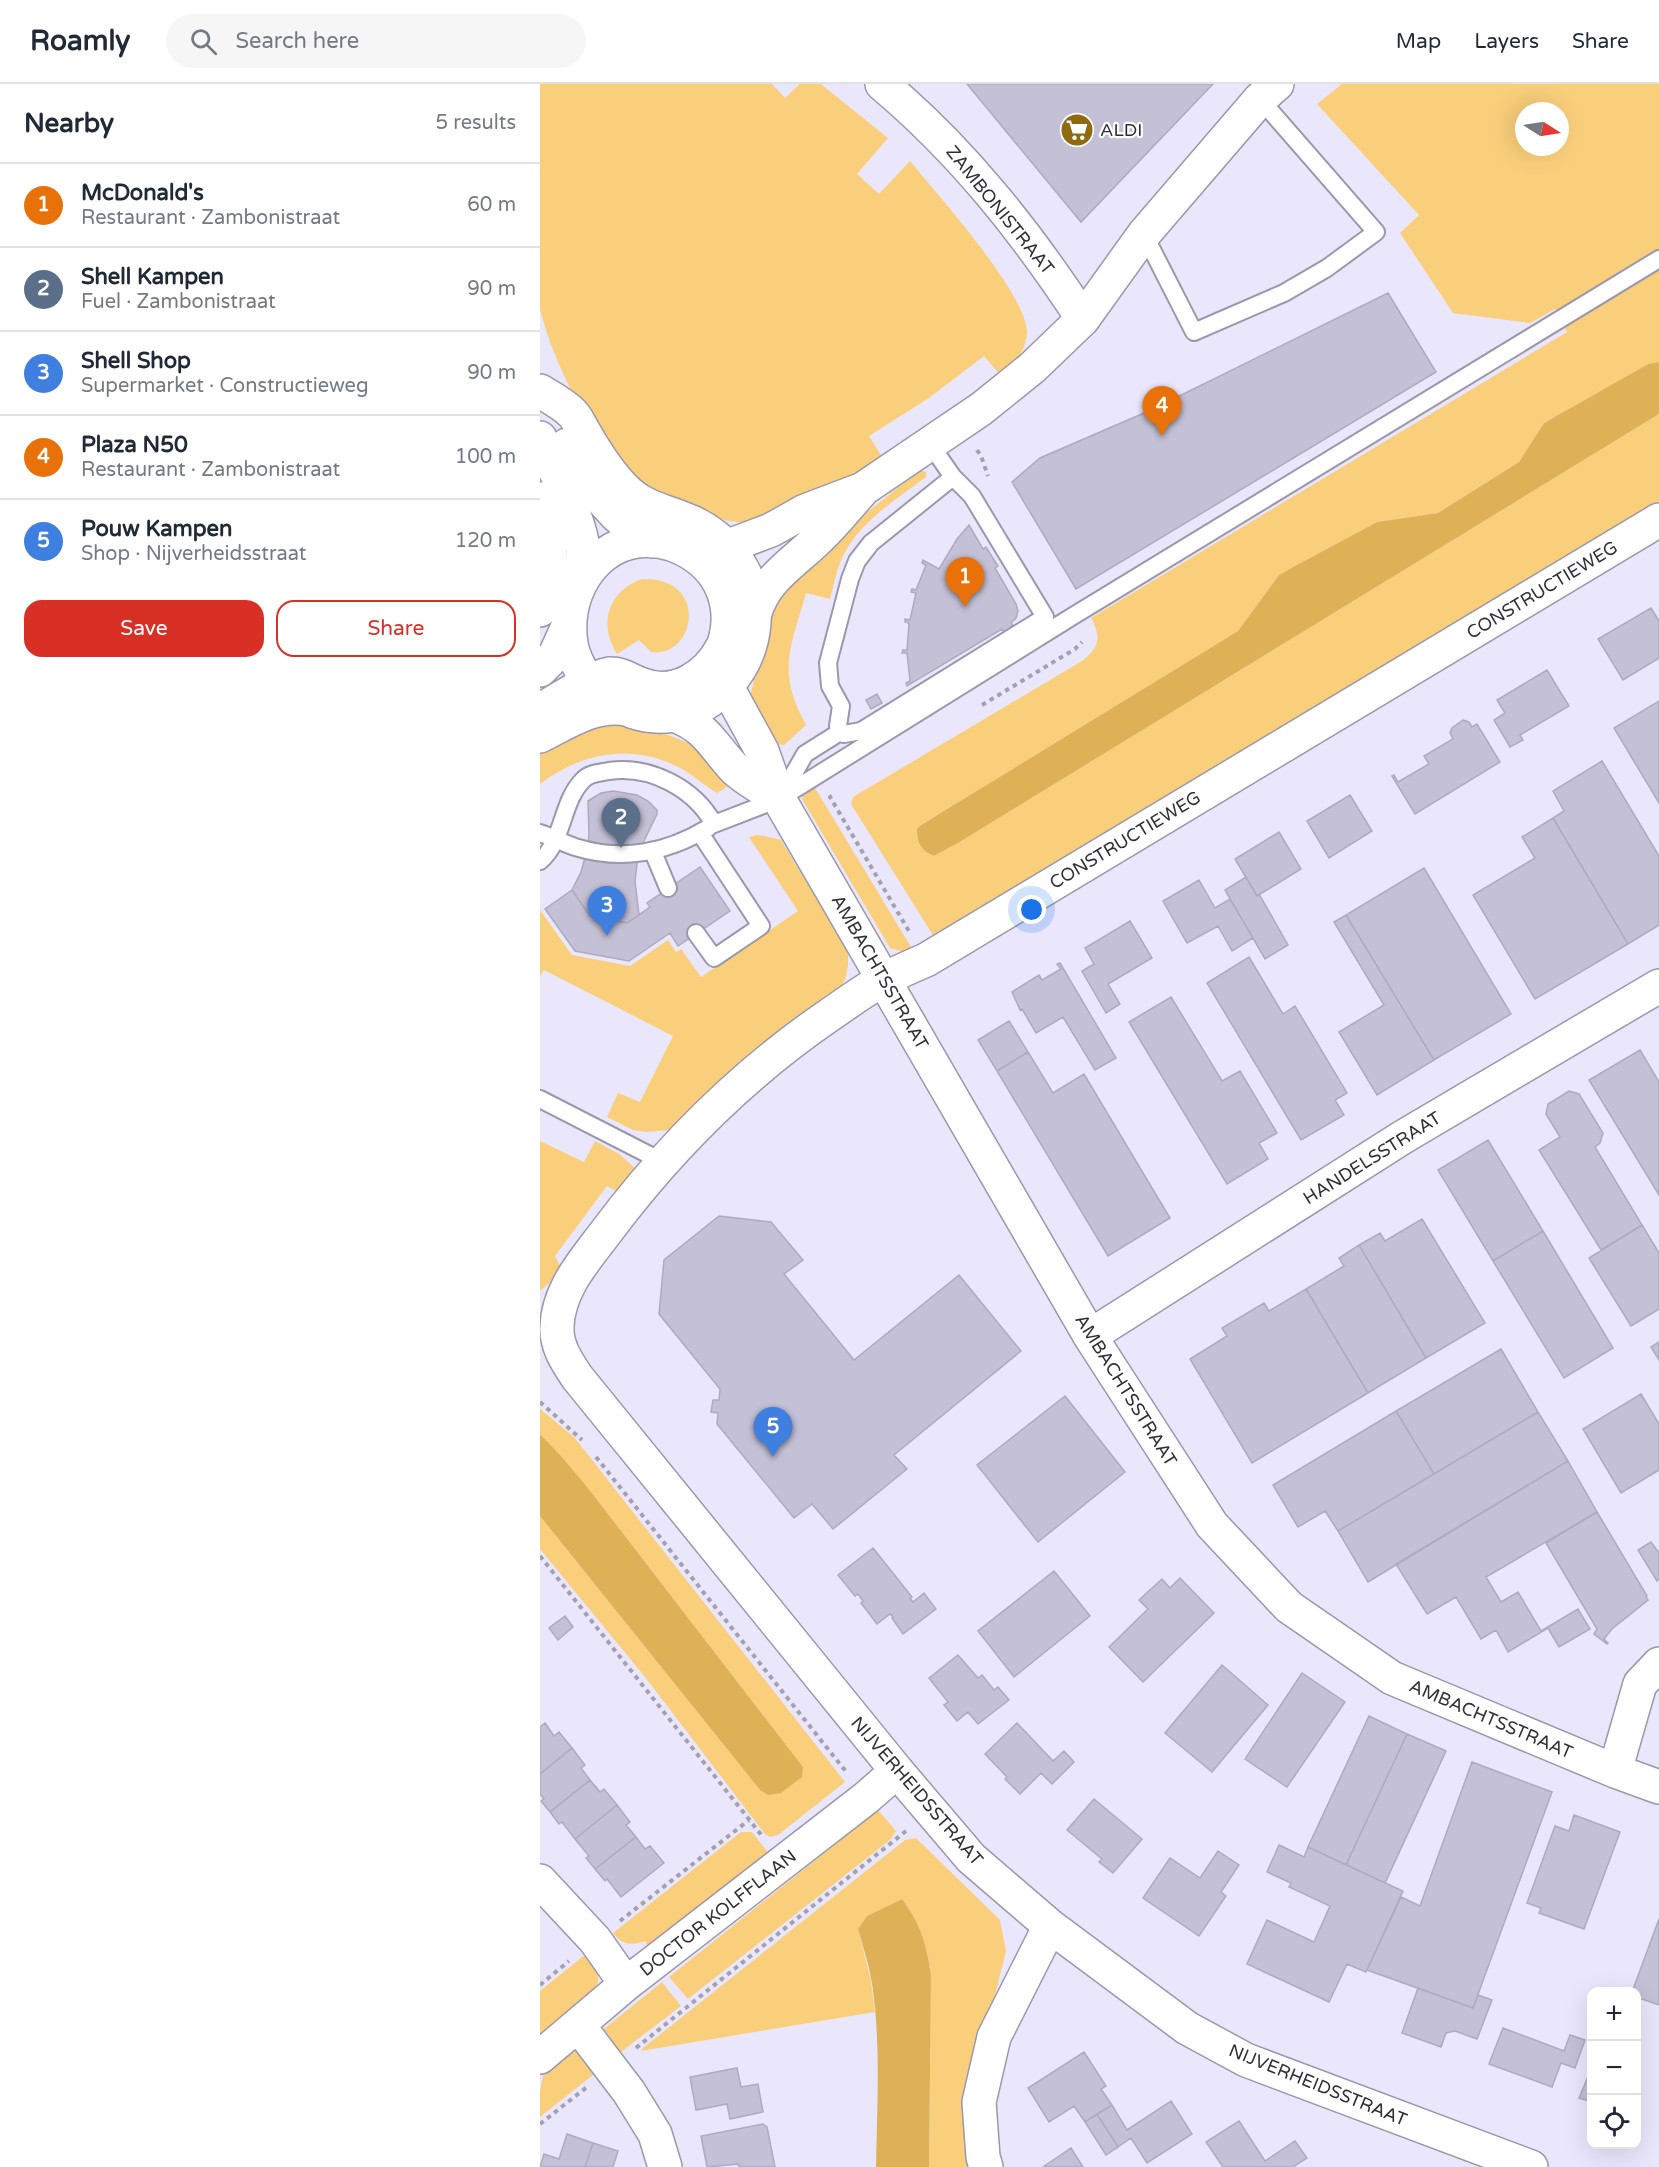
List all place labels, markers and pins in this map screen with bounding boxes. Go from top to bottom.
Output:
supermarket icon: ALDI [1059,112,1095,148]
place label: ALDI [1100,119,1142,141]
pin: 4 [1142,386,1182,436]
pin: 1 [946,558,984,607]
pin: 2 [602,798,640,848]
pin: 3 [588,886,626,936]
pin: 5 [754,1408,792,1457]

